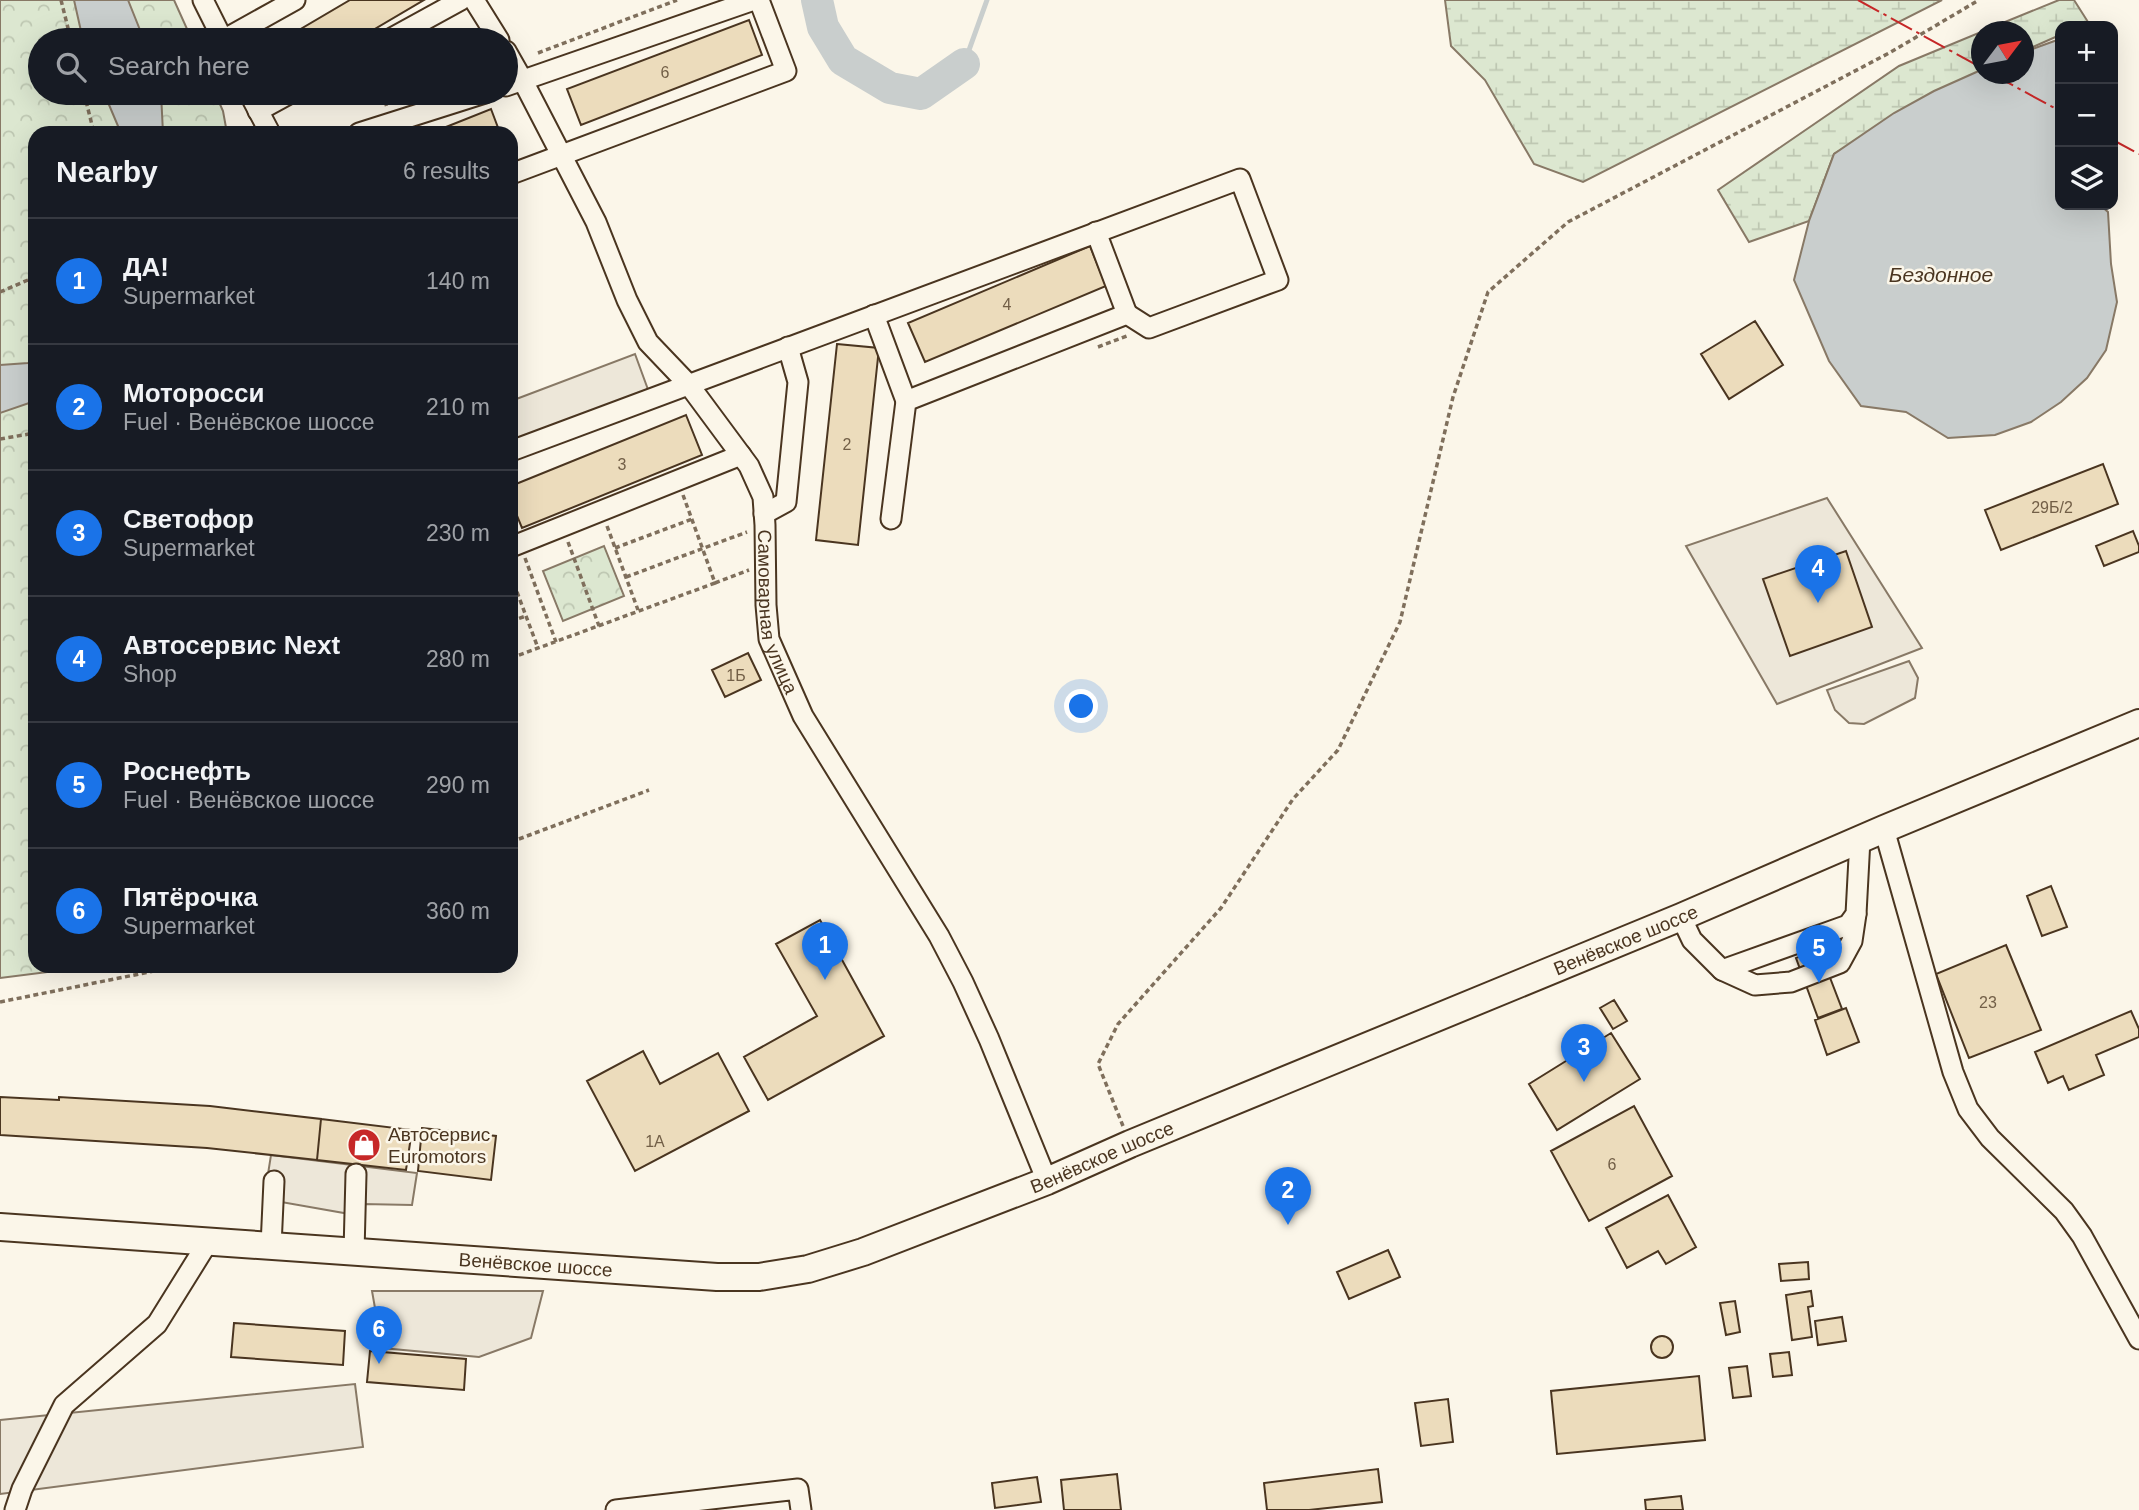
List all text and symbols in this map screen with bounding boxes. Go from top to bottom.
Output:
north arrow [1971,21,2034,84]
map controls [2055,21,2118,210]
button: + [2055,21,2118,84]
search box [28,28,518,105]
icon: search [52,48,90,86]
text: Search here [108,51,250,81]
house number: 6 [661,64,670,81]
button: − [2055,84,2118,147]
button: layers [2055,147,2118,210]
text: Nearby [56,155,158,188]
text: 6 results [403,158,490,184]
text: ДА! [123,252,169,282]
water label: Бездонное [1889,263,1993,286]
text: 1 [73,268,85,294]
text: 140 m [426,268,490,294]
text: Supermarket [123,283,255,309]
house number: 4 [1003,296,1012,313]
text: Моторосси [123,378,265,408]
text: 2 [73,394,85,420]
text: 210 m [426,394,490,420]
text: Fuel · Венёвское шоссе [123,409,375,435]
house number: 2 [843,436,852,453]
house number: 3 [618,456,627,473]
house number: 29Б/2 [2031,499,2073,516]
text: Светофор [123,504,254,534]
text: 3 [73,520,85,546]
text: 230 m [426,520,490,546]
street label: Самоварная улица [755,529,802,697]
text: Supermarket [123,535,255,561]
pin: 4 [1795,545,1841,603]
text: Автосервис Next [123,630,340,660]
text: 4 [73,646,85,672]
text: 280 m [426,646,490,672]
text: Shop [123,661,177,687]
house number: 1Б [726,667,746,684]
your location [1064,689,1098,723]
text: Роснефть [123,756,251,786]
text: 5 [73,772,85,798]
text: 290 m [426,772,490,798]
text: Fuel · Венёвское шоссе [123,787,375,813]
text: Пятёрочка [123,882,258,912]
text: 6 [73,898,85,924]
text: 360 m [426,898,490,924]
street label: Венёвское шоссе [1550,901,1701,979]
text: Supermarket [123,913,255,939]
pin: 1 [802,922,848,980]
pin: 5 [1796,925,1842,983]
house number: 23 [1979,994,1997,1011]
pin: 3 [1561,1024,1607,1082]
street label: Венёвское шоссе [1027,1117,1177,1197]
place label: Автосервис Euromotors [388,1124,490,1167]
shop icon: Автосервис Euromotors [345,1126,383,1164]
house number: 1А [645,1133,665,1150]
house number: 6 [1608,1156,1617,1173]
pin: 2 [1265,1167,1311,1225]
street label: Венёвское шоссе [458,1249,613,1280]
pin: 6 [356,1306,402,1364]

